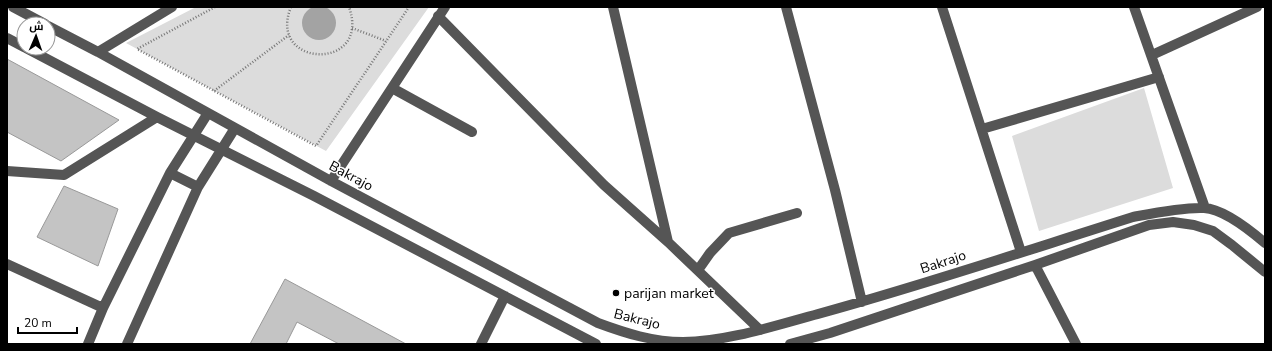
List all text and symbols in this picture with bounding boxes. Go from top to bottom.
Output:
north arrow [16,16,56,56]
text: ش [29,19,44,34]
street label: Bakrajo [326,156,377,196]
street label: Bakrajo [918,246,969,278]
place label: parijan market [624,284,714,303]
marker: parijan market [611,288,621,298]
street label: Bakrajo [612,304,662,334]
scale bar [18,309,77,335]
text: 20 m [24,315,52,331]

